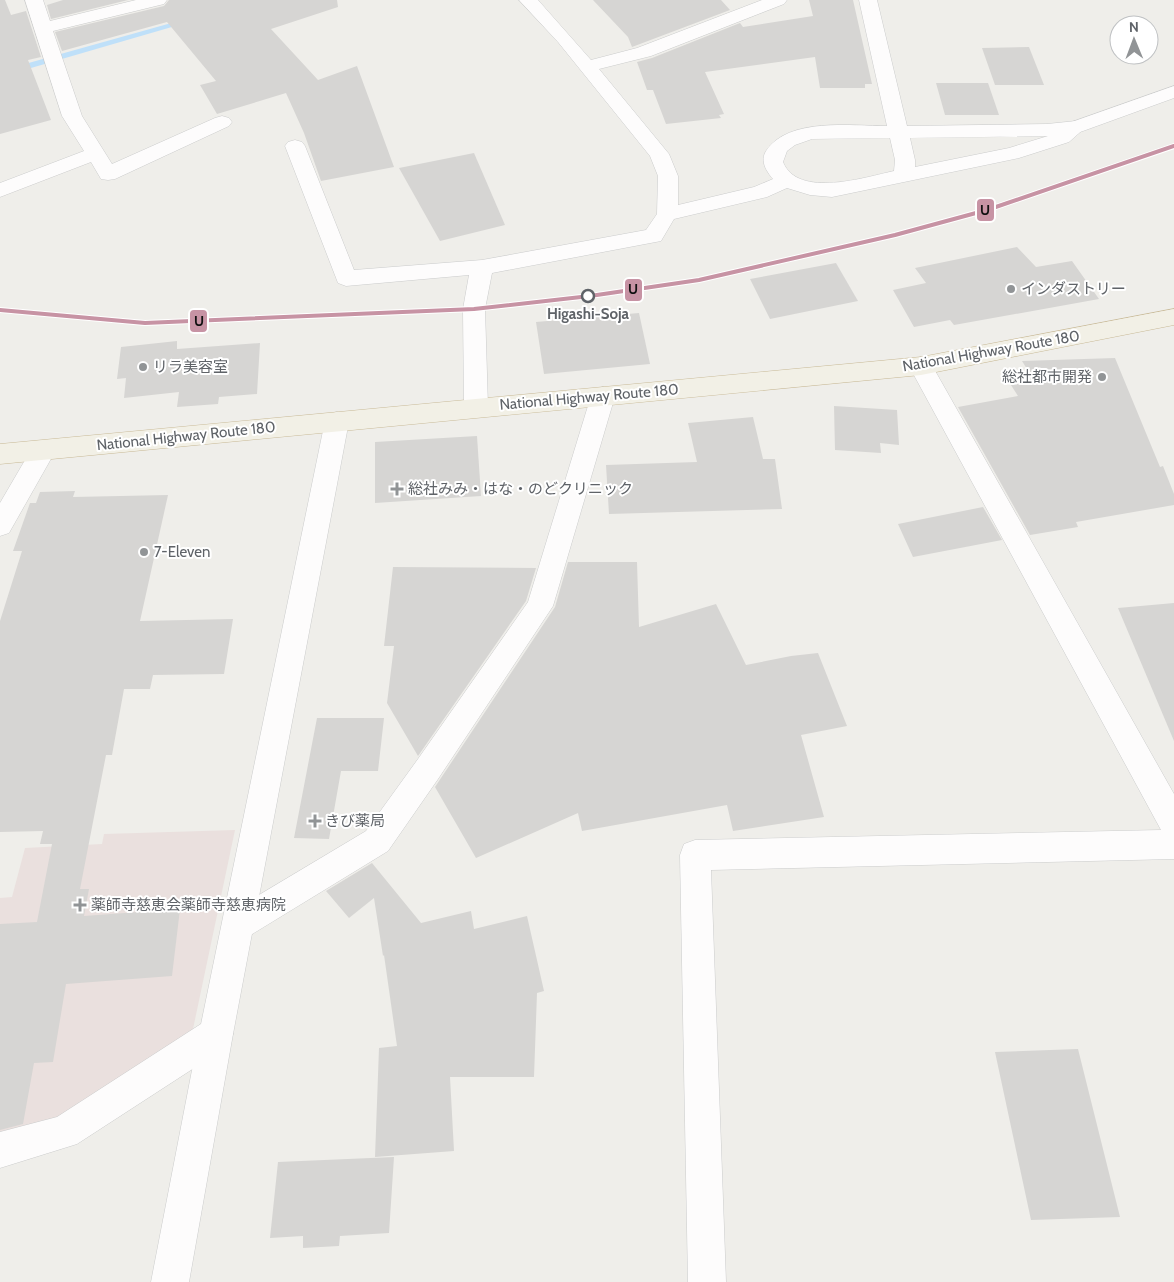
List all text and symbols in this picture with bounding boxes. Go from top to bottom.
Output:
north arrow [1109,15,1159,65]
text: N [1129,18,1139,36]
line badge: U [976,198,995,222]
text: U [980,201,990,219]
line badge: U [624,278,643,302]
text: U [628,280,638,298]
place label: インダストリー [1021,280,1126,298]
marker: インダストリー [1005,283,1017,295]
marker: Higashi-Soja [581,289,595,303]
place label: Higashi-Soja [547,305,630,323]
line badge: U [189,309,208,333]
text: U [194,312,204,330]
street label: National Highway Route 180 [901,327,1081,375]
place label: リラ美容室 [153,358,228,376]
marker: リラ美容室 [137,361,149,373]
place label: 総社都市開発 [1002,368,1092,386]
marker: 総社都市開発 [1096,371,1108,383]
street label: National Highway Route 180 [499,380,679,414]
street label: National Highway Route 180 [96,418,276,454]
place label: 総社みみ・はな・のどクリニック [408,480,633,498]
marker: 総社みみ・はな・のどクリニック [390,482,404,496]
place label: 7-Eleven [154,543,210,561]
marker: 7-Eleven [138,546,150,558]
place label: きび薬局 [325,812,385,830]
marker: きび薬局 [309,815,321,827]
place label: 薬師寺慈恵会薬師寺慈恵病院 [91,896,286,914]
marker: 薬師寺慈恵会薬師寺慈恵病院 [73,898,87,912]

